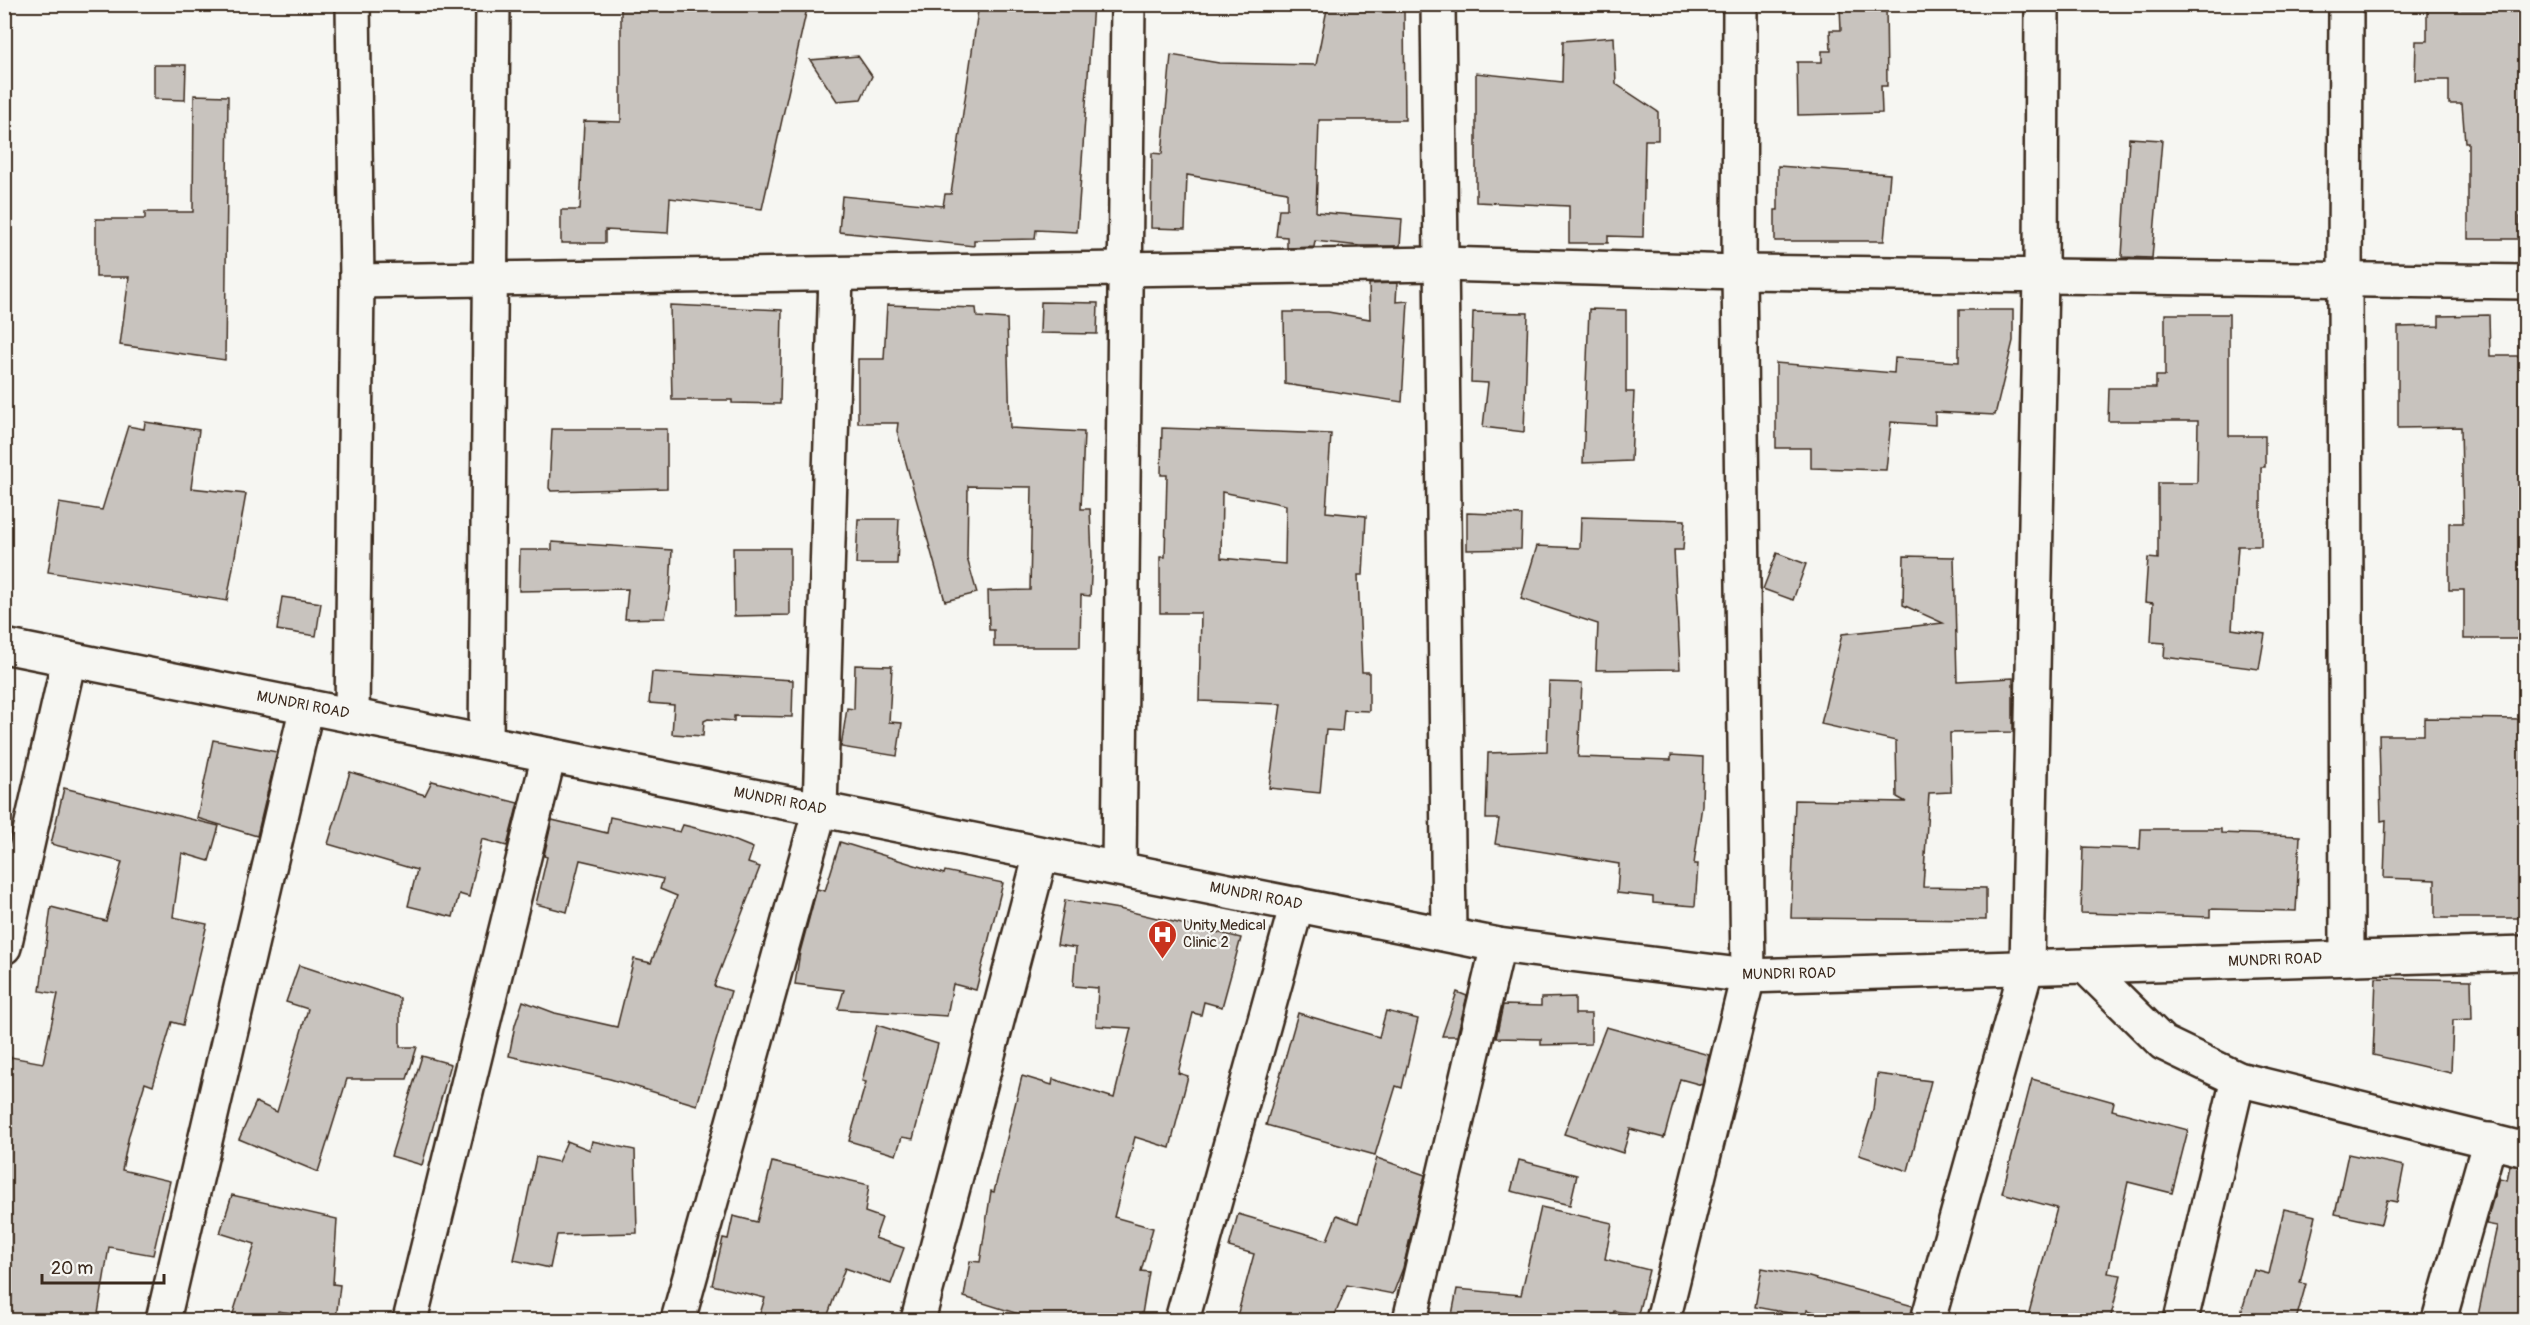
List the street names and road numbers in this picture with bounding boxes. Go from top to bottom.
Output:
street label: MUNDRI ROAD [255,687,351,723]
street label: MUNDRI ROAD [732,783,828,819]
street label: MUNDRI ROAD [1208,878,1304,914]
street label: MUNDRI ROAD [2228,949,2322,971]
street label: MUNDRI ROAD [1742,964,1836,984]

